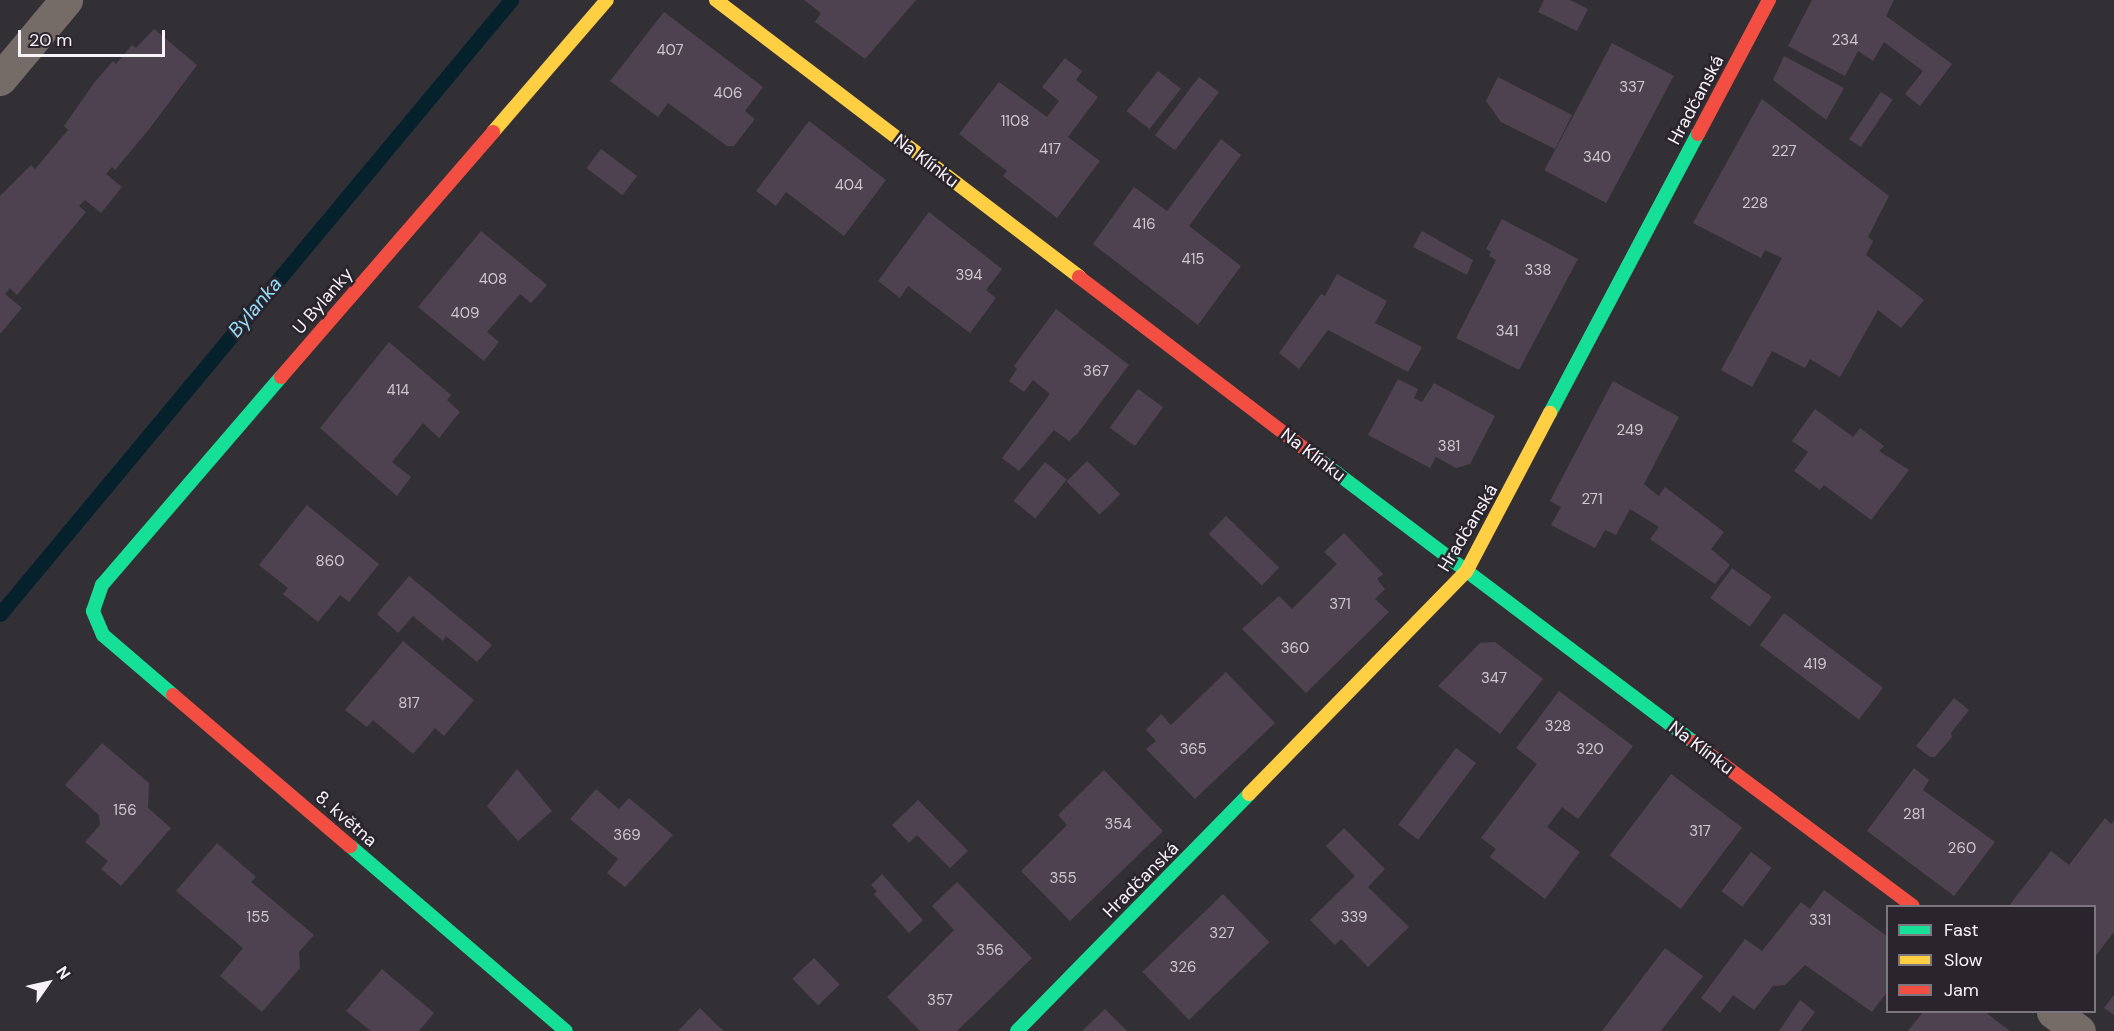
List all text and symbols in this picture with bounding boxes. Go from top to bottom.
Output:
scale bar [21,18,168,56]
text: 20 m [29,28,72,52]
house number: 234 [1832,32,1858,50]
house number: 407 [656,42,684,60]
street label: Hradčanská [1663,52,1729,148]
house number: 337 [1619,79,1645,97]
house number: 406 [714,85,742,103]
house number: 1108 [1001,113,1029,131]
street label: Na Klínku [889,130,963,192]
house number: 417 [1039,141,1061,159]
house number: 227 [1771,143,1797,161]
house number: 340 [1583,149,1611,167]
house number: 404 [835,177,863,195]
house number: 228 [1742,195,1768,213]
house number: 416 [1132,216,1156,234]
house number: 415 [1182,251,1204,269]
house number: 338 [1525,262,1551,280]
street label: U Bylanky [288,263,358,339]
house number: 394 [956,267,982,285]
house number: 408 [479,271,507,289]
water label: Bylanka [223,272,287,342]
house number: 409 [451,305,479,323]
house number: 341 [1496,323,1518,341]
house number: 367 [1083,363,1109,381]
house number: 414 [387,382,409,400]
house number: 249 [1617,422,1643,440]
street label: Na Klínku [1276,424,1350,486]
house number: 381 [1438,438,1460,456]
street label: Hradčanská [1433,480,1503,576]
house number: 271 [1581,491,1603,509]
house number: 860 [316,553,344,571]
house number: 371 [1329,596,1351,614]
house number: 360 [1281,640,1309,658]
house number: 419 [1803,656,1827,674]
house number: 347 [1481,670,1507,688]
house number: 817 [398,695,420,713]
street label: Na Klínku [1664,717,1738,779]
house number: 328 [1545,718,1571,736]
house number: 365 [1179,741,1207,759]
house number: 320 [1576,741,1604,759]
street label: 8. května [311,786,381,852]
house number: 156 [113,802,137,820]
house number: 281 [1903,806,1925,824]
house number: 354 [1104,816,1132,834]
house number: 317 [1689,823,1711,841]
house number: 369 [613,827,641,845]
street label: Hradčanská [1099,838,1183,922]
house number: 260 [1948,840,1976,858]
house number: 355 [1049,870,1077,888]
legend [1886,905,2096,1013]
house number: 155 [247,909,269,927]
house number: 339 [1341,909,1367,927]
house number: 331 [1809,912,1831,930]
text: Fast [1944,918,1979,942]
house number: 327 [1209,925,1235,943]
house number: 356 [976,942,1004,960]
text: Slow [1944,948,1983,972]
north arrow [18,953,78,1013]
house number: 326 [1170,959,1196,977]
text: N [51,962,75,983]
text: Jam [1944,978,1979,1002]
house number: 357 [927,992,953,1010]

